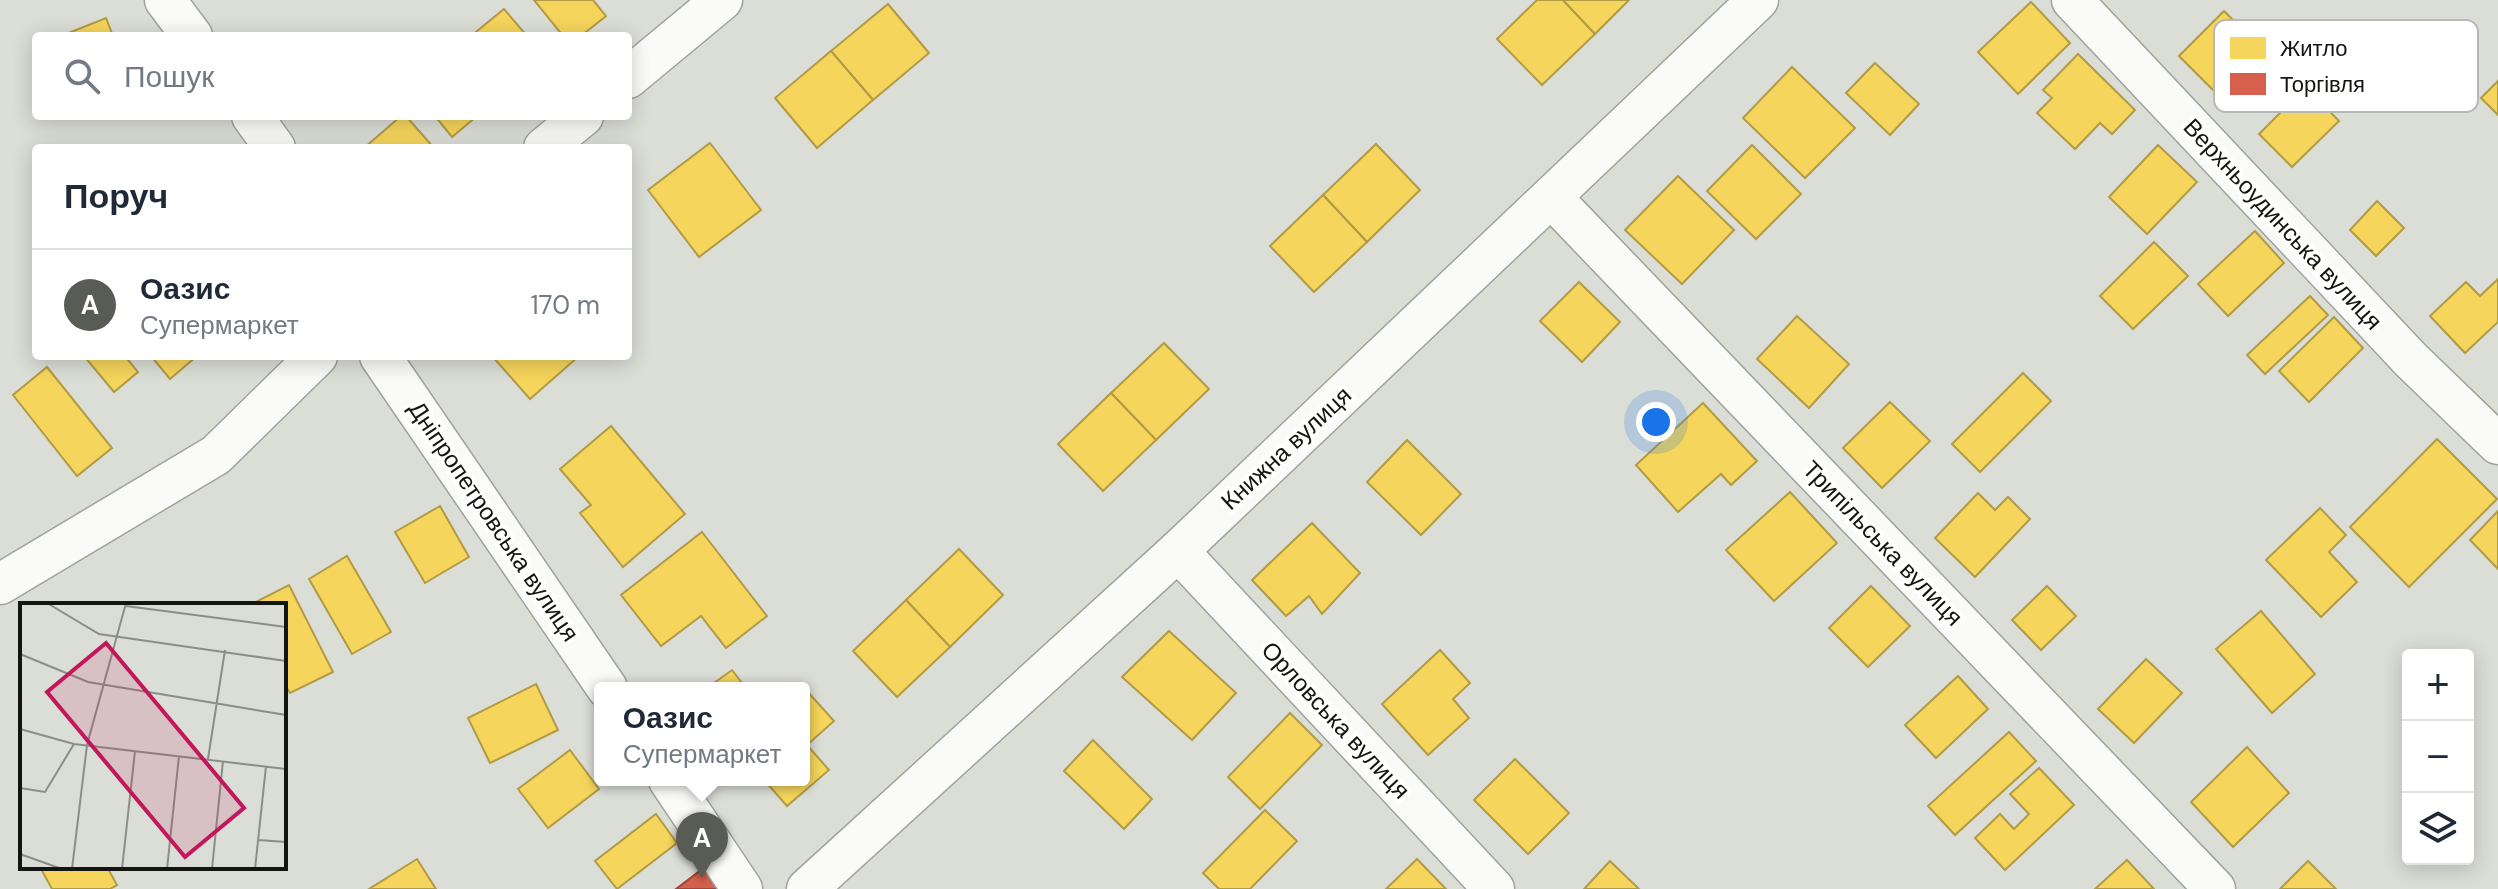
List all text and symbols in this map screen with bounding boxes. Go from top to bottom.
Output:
legend [2214,20,2478,112]
search box [32,32,632,120]
text: Житло [2280,34,2348,63]
icon: search [60,54,104,98]
text: Пошук [124,57,214,96]
text: Торгівля [2280,70,2365,99]
street label: Верхньоудинська вулиця [2177,112,2389,336]
text: Поруч [64,174,168,219]
text: Оазис [140,269,230,308]
text: A [81,288,99,322]
text: 170 m [531,288,600,322]
text: Супермаркет [140,308,299,342]
street label: Книжна вулиця [1214,380,1358,516]
street label: Дніпропетровська вулиця [402,395,586,647]
your location [1636,402,1676,442]
street label: Трипільська вулиця [1796,454,1970,632]
inset map [20,603,286,869]
street label: Орловська вулиця [1255,635,1417,805]
map controls [2402,649,2474,865]
button: + [2402,649,2474,721]
popup [594,682,810,786]
text: Оазис [623,698,713,737]
button: − [2402,721,2474,793]
text: Супермаркет [623,737,781,771]
button: layers [2402,793,2474,865]
pin: A [676,812,728,878]

